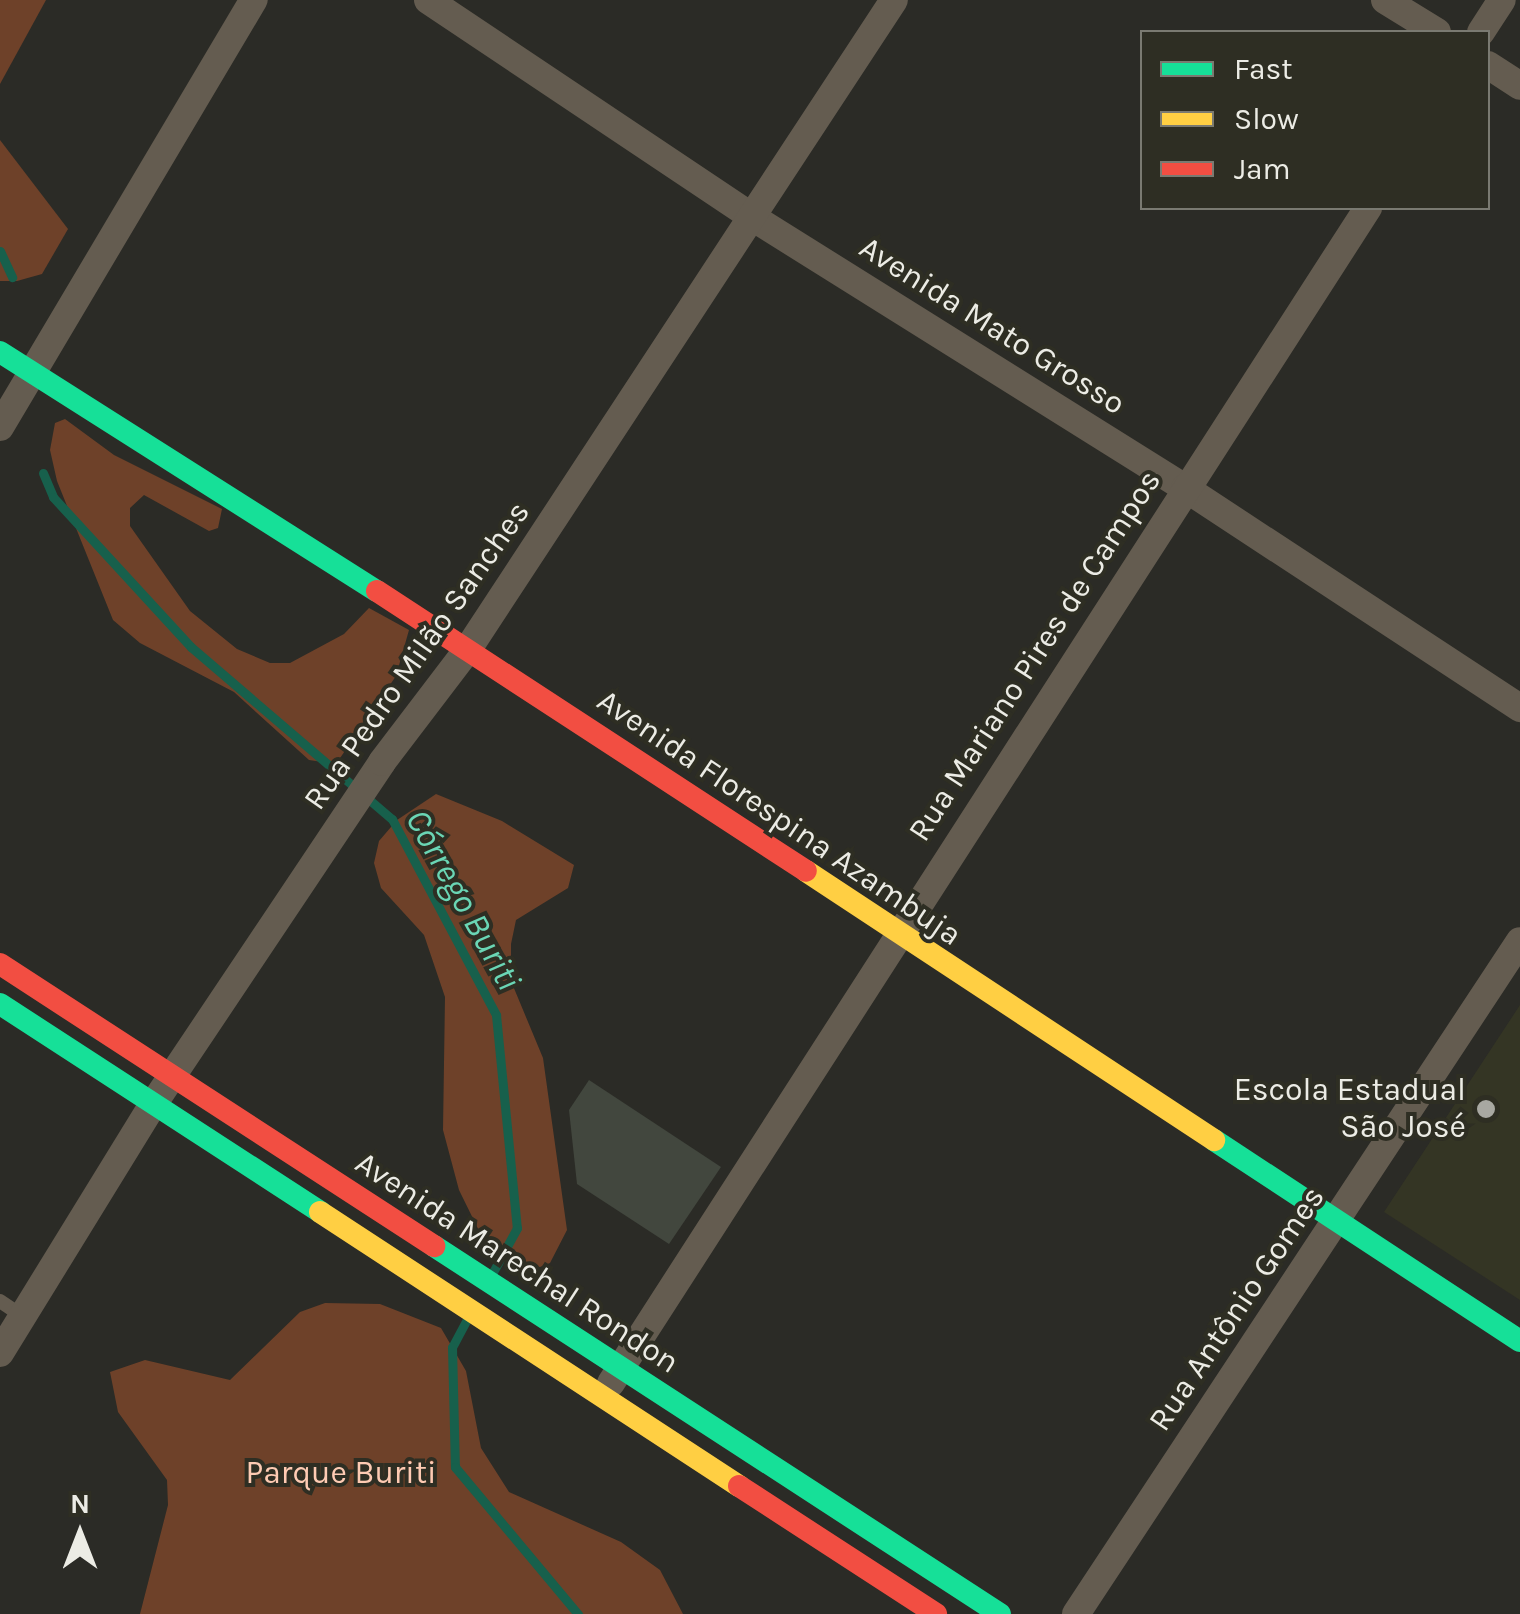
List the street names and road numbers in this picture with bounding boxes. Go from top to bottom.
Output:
street label: Avenida Mato Grosso [852,229,1132,423]
street label: Rua Mariano Pires de Campos [900,463,1170,849]
street label: Rua Pedro Milão Sanches [296,494,538,818]
street label: Avenida Florespina Azambuja [590,682,968,954]
street label: Avenida Marechal Rondon [348,1144,686,1382]
street label: Rua Antônio Gomes [1141,1179,1333,1439]

